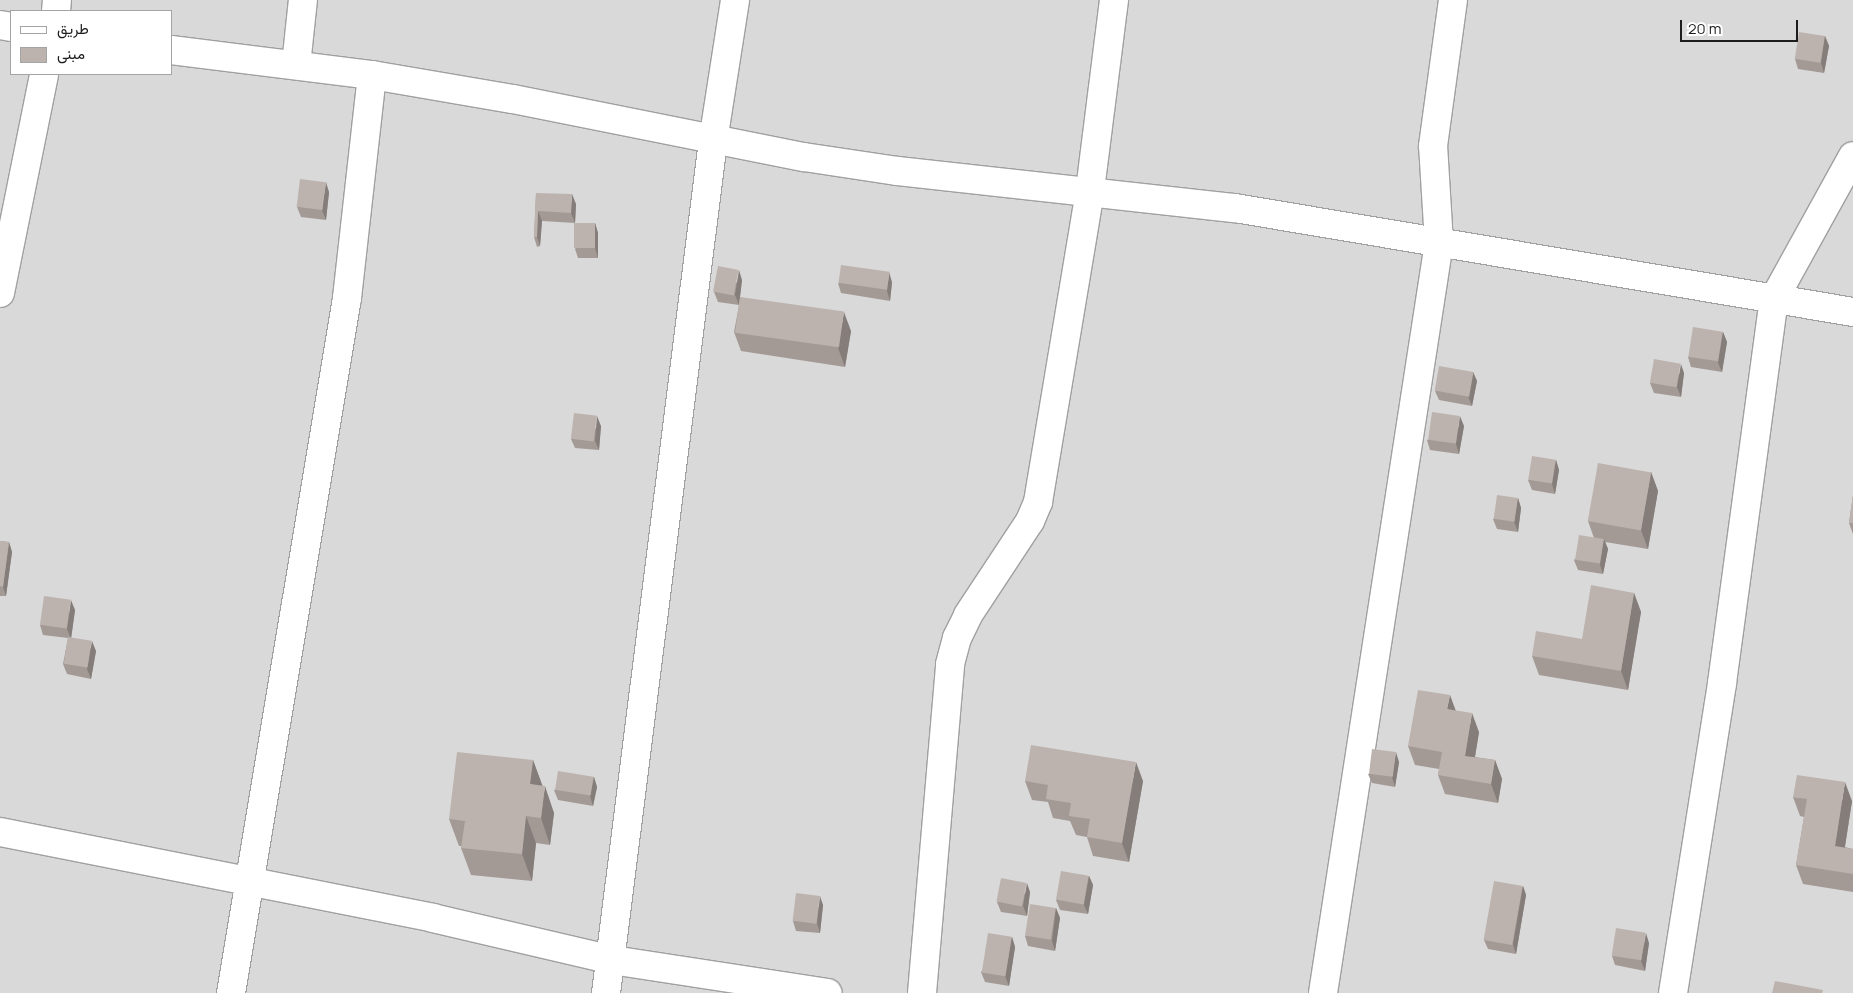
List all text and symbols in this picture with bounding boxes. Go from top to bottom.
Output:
legend [10,10,172,75]
scale bar [1683,10,1800,42]
text: طريق [57,18,89,39]
text: 20 m [1688,18,1721,39]
text: مبنى [57,43,85,64]

